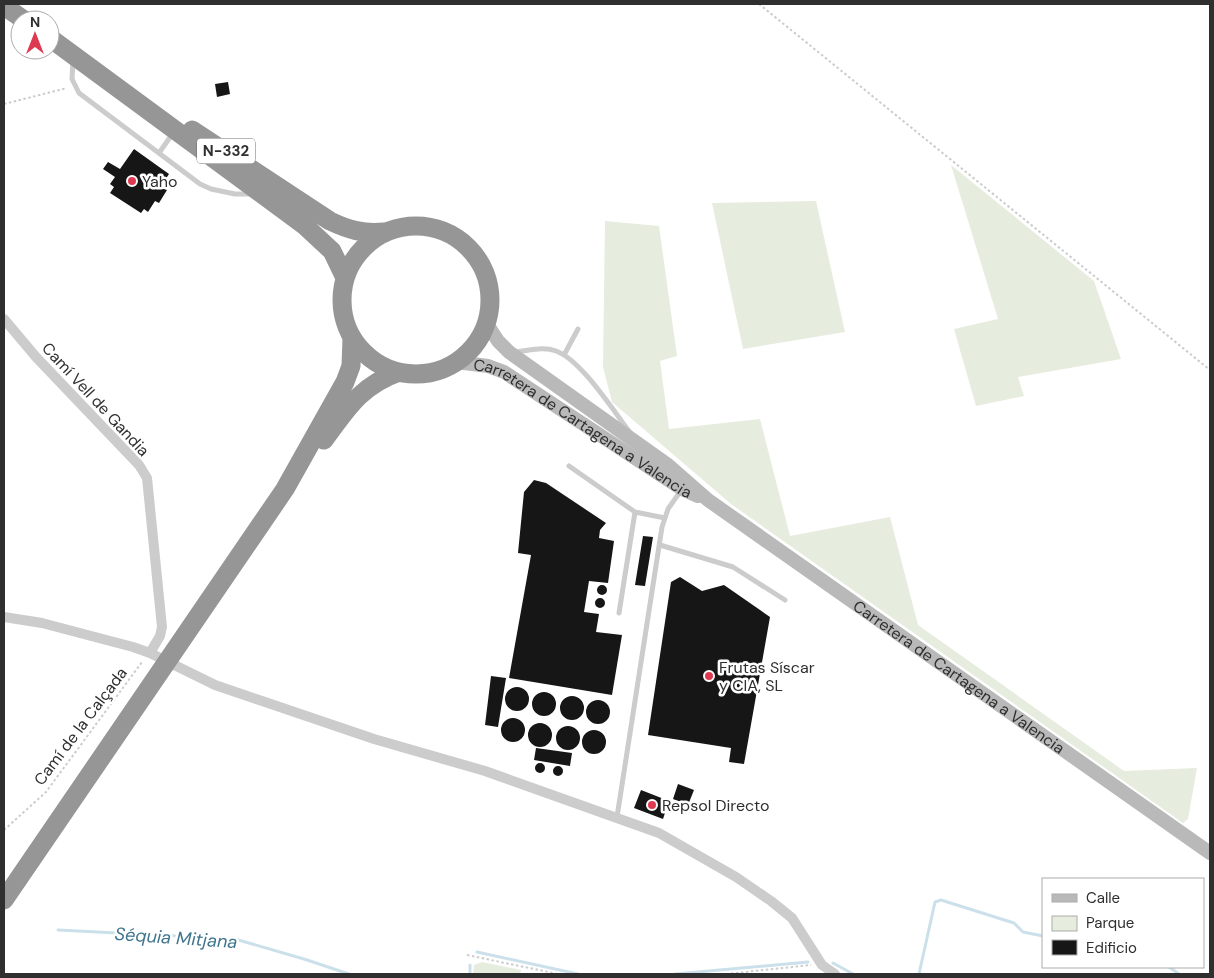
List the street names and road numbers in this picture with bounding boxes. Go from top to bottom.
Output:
road number: N-332 [197,138,255,164]
street label: Camí Vell de Gandia [37,338,154,461]
street label: Carretera de Cartagena a Valencia [472,354,695,503]
street label: Carretera de Cartagena a Valencia [849,595,1069,759]
street label: Camí de la Calçada [29,663,132,790]

